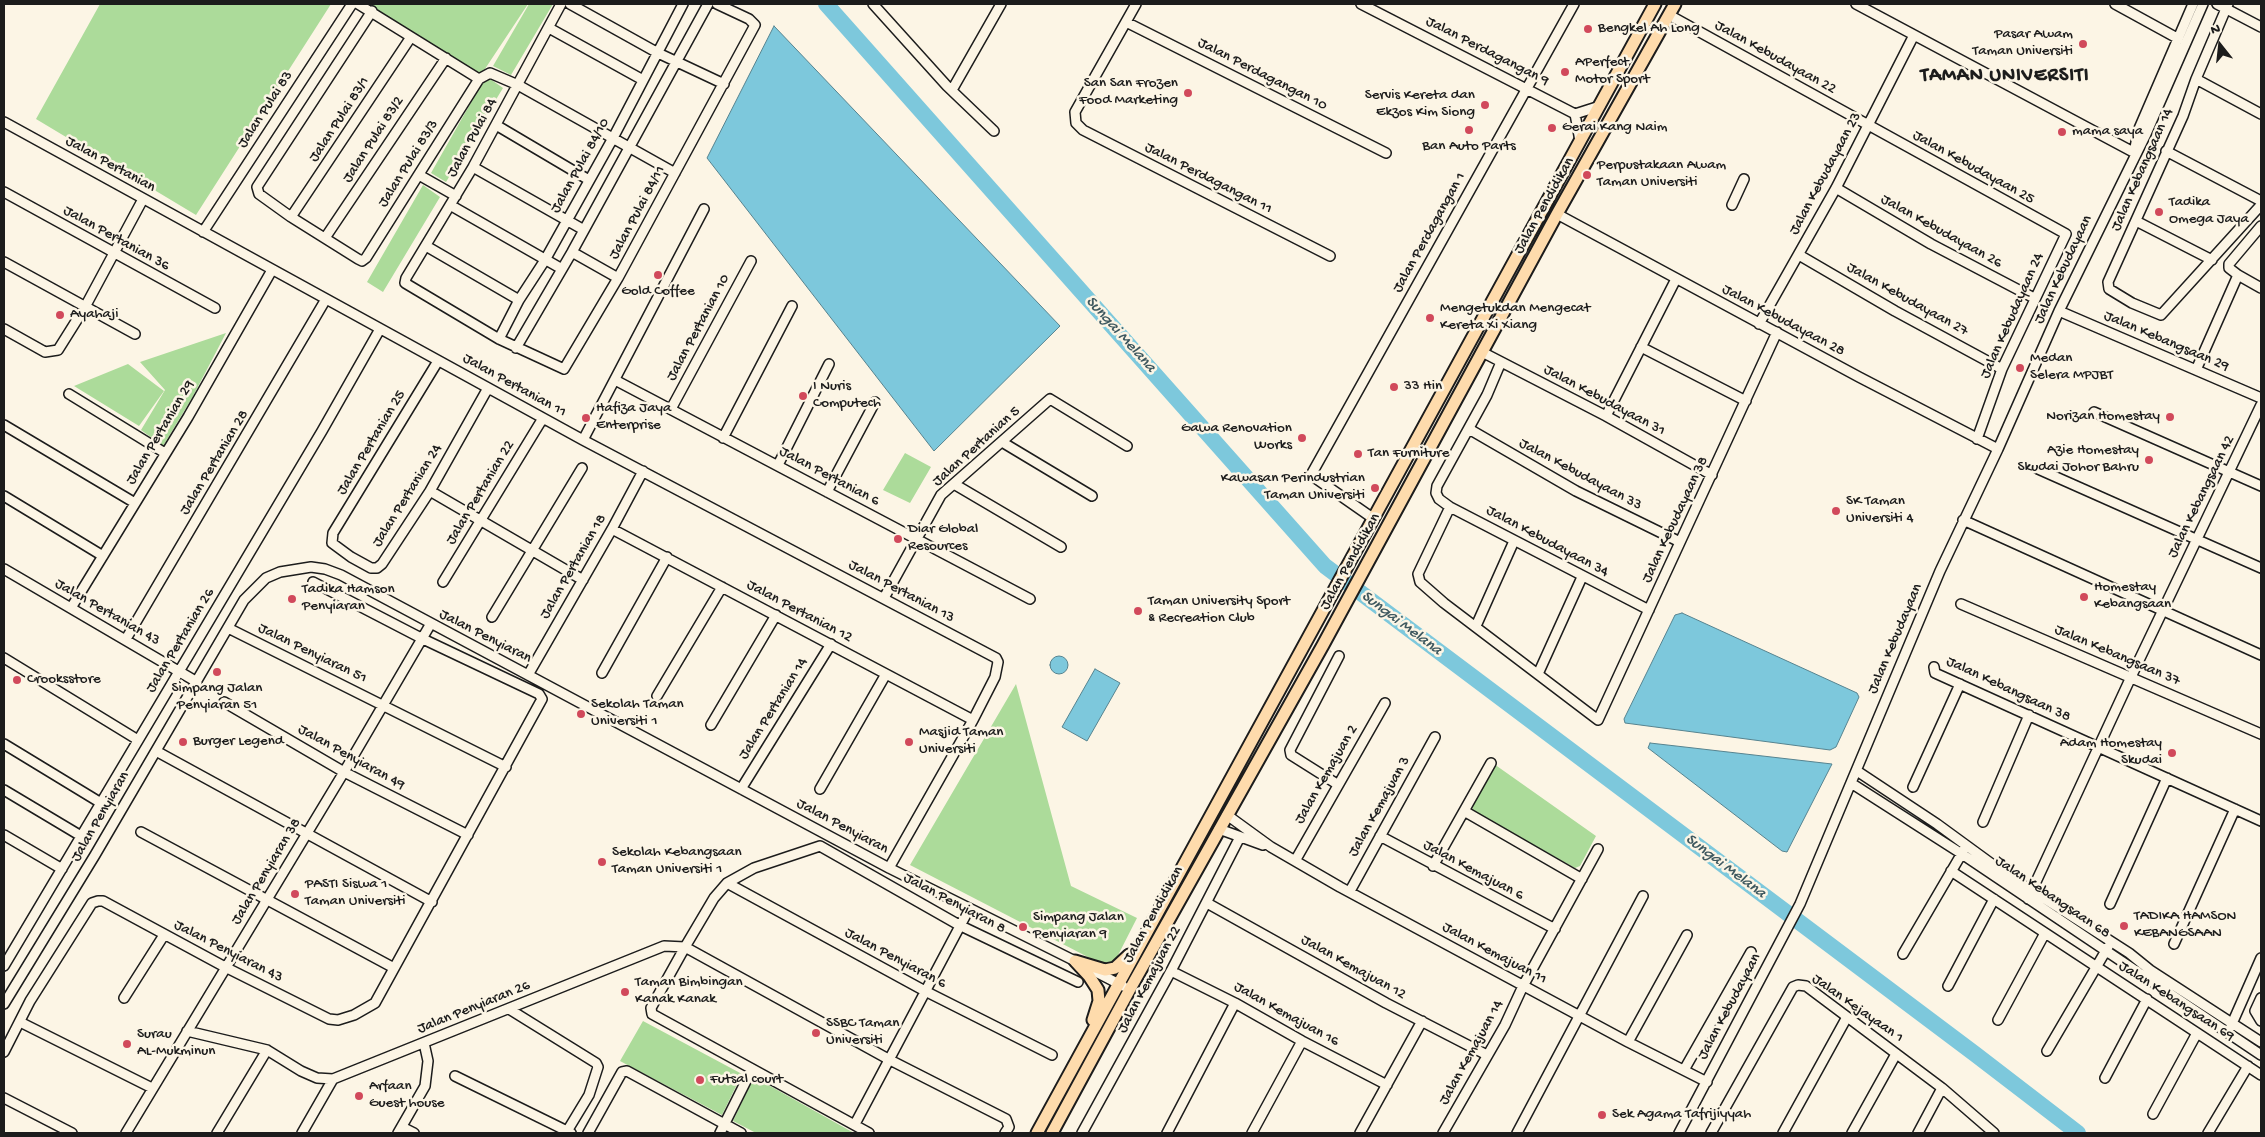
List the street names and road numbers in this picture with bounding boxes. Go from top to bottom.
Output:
street label: Jalan Perdagangan 9 [1422,13,1552,91]
street label: Jalan Kebudayaan 22 [1711,17,1839,99]
street label: Jalan Perdagangan 10 [1194,34,1330,116]
street label: Jalan Pulai 83 [234,68,298,152]
street label: Jalan Pulai 83/1 [306,74,374,166]
street label: Jalan Pulai 83/2 [339,93,409,187]
street label: Jalan Pulai 84 [444,95,502,181]
street label: Jalan Kebangsaan 14 [2108,106,2178,234]
street label: Jalan Kebudayaan 23 [1786,110,1866,238]
street label: Jalan Pulai 84/10 [547,115,615,217]
street label: Jalan Pulai 83/3 [375,117,443,211]
street label: Jalan Kebudayaan 25 [1909,127,2037,209]
street label: Jalan Pertanian [62,133,158,197]
street label: Jalan Perdagangan 11 [1141,139,1275,219]
street label: Jalan Pendidikan [1511,154,1579,258]
street label: Jalan Pulai 84/11 [606,163,670,263]
street label: Jalan Perdagangan 1 [1389,170,1471,296]
street label: Jalan Kebudayaan 26 [1877,191,2005,273]
street label: Jalan Pertanian 36 [60,202,172,276]
street label: Jalan Kebudayaan [2031,213,2097,327]
street label: Jalan Kebudayaan 24 [1977,250,2049,382]
street label: Jalan Kebudayaan 27 [1843,259,1971,341]
street label: Jalan Pertanian 10 [663,272,735,384]
street label: Jalan Kebudayaan 28 [1718,281,1848,361]
street label: Jalan Kebangsaan 29 [2101,307,2231,377]
street label: Jalan Pertanian 11 [459,350,569,422]
street label: Jalan Kebudayaan 31 [1540,361,1668,441]
street label: Jalan Pertanian 29 [123,378,199,488]
street label: Jalan Pertanian 25 [334,387,410,499]
street label: Jalan Pertanian 5 [929,403,1025,491]
street label: Jalan Pertanian 28 [177,407,253,519]
street label: Jalan Kebangsaan 42 [2165,433,2239,561]
street label: Jalan Kebudayaan 33 [1515,435,1645,515]
street label: Jalan Pertanian 22 [443,438,519,548]
street label: Jalan Pertanian 24 [369,441,447,551]
street label: Jalan Pertanian 6 [776,443,882,511]
street label: Jalan Kebudayaan 38 [1639,454,1713,586]
street label: Jalan Kebudayaan 34 [1483,502,1611,582]
street label: Jalan Pendidikan [1317,510,1385,614]
street label: Jalan Pertanian 18 [537,511,611,623]
street label: Jalan Pertanian 13 [845,556,957,628]
street label: Jalan Pertanian 43 [51,576,163,650]
street label: Jalan Pertanian 12 [743,577,855,647]
street label: Jalan Kebudayaan [1865,581,1927,697]
street label: Jalan Pertanian 26 [143,585,219,697]
street label: Jalan Penyiaran [436,606,534,668]
street label: Jalan Penyiaran 51 [255,620,369,688]
street label: Jalan Kebangsaan 37 [2051,621,2183,691]
street label: Jalan Kebangsaan 38 [1943,653,2073,727]
street label: Jalan Pertanian 14 [735,655,813,763]
street label: Jalan Penyiaran 49 [294,721,408,795]
street label: Jalan Kemajuan 2 [1291,722,1363,828]
street label: Jalan Kemajuan 3 [1345,754,1415,860]
street label: Jalan Penyiaran [68,769,134,865]
street label: Jalan Penyiaran [793,795,891,859]
street label: Jalan Penyiaran 38 [228,816,306,928]
street label: Jalan Kemajuan 6 [1420,837,1526,905]
street label: Jalan Kebangsaan 68 [1991,853,2113,943]
street label: Jalan Pendidikan [1120,863,1188,967]
street label: Jalan Penyiaran 8 [900,869,1008,939]
street label: Jalan Penyiaran 43 [171,917,285,987]
street label: Jalan Kemajuan 11 [1439,919,1549,989]
street label: Jalan Kemajuan 22 [1114,923,1186,1037]
street label: Jalan Penyiaran 6 [841,925,949,993]
street label: Jalan Kemajuan 12 [1297,932,1409,1004]
street label: Jalan Kebudayaan [1694,951,1766,1063]
street label: Jalan Kebangsaan 69 [2115,958,2237,1046]
street label: Jalan Kejayaan 1 [1808,971,1906,1047]
street label: Jalan Penyiaran 26 [415,977,533,1039]
street label: Jalan Kemajuan 16 [1230,979,1342,1051]
street label: Jalan Kemajuan 14 [1436,997,1508,1109]

